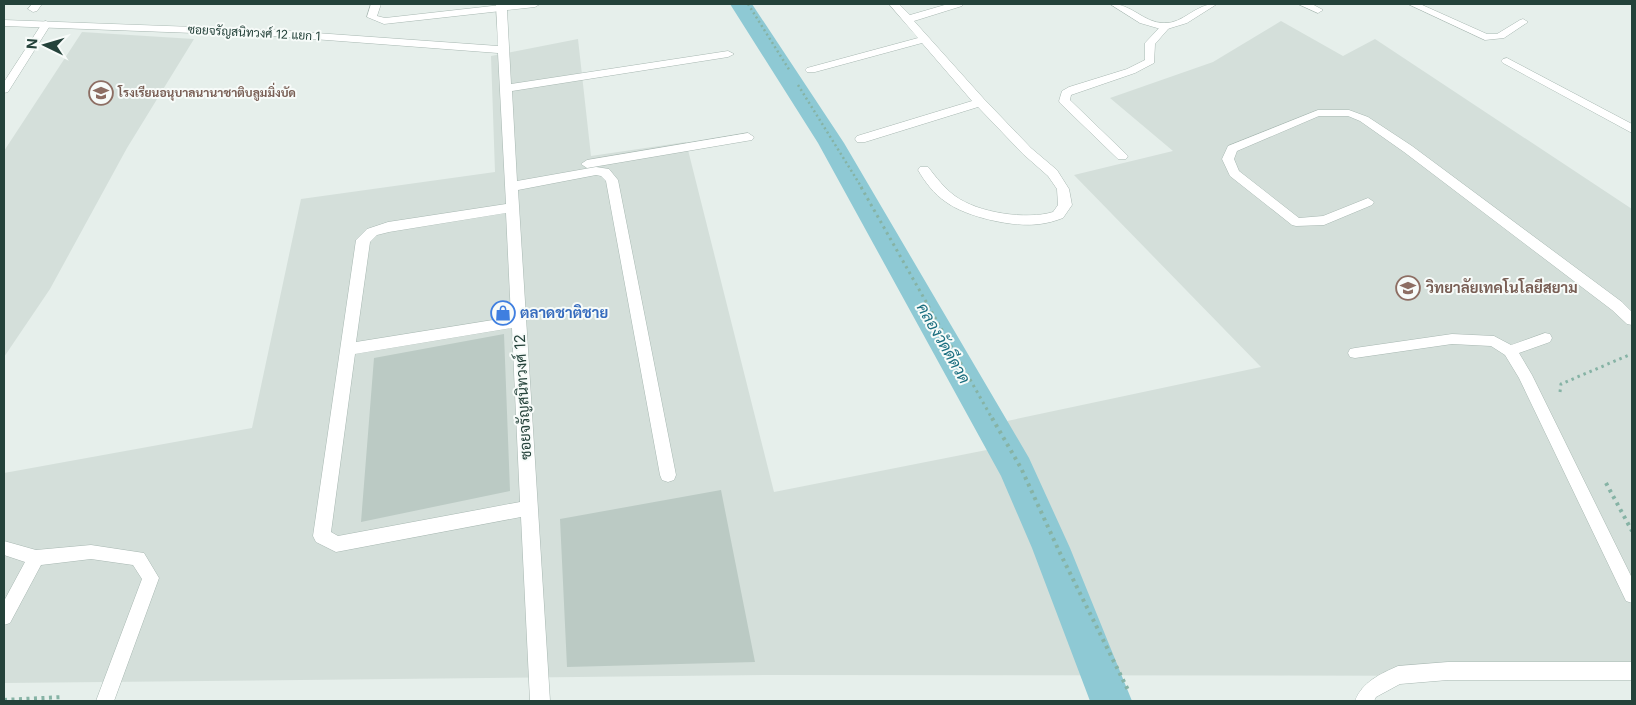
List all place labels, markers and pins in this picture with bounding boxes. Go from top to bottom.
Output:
school or university icon: โรงเรียนอนุบาลนานาชาติบลูมมิ่งบัด [88,80,114,106]
place label: โรงเรียนอนุบาลนานาชาติบลูมมิ่งบัด [117,82,296,101]
school or university icon: วิทยาลัยเทคโนโลยีสยาม [1395,275,1421,301]
place label: วิทยาลัยเทคโนโลยีสยาม [1425,277,1578,297]
shop icon: ตลาดชาติชาย [490,300,516,326]
place label: ตลาดชาติชาย [520,303,608,322]

